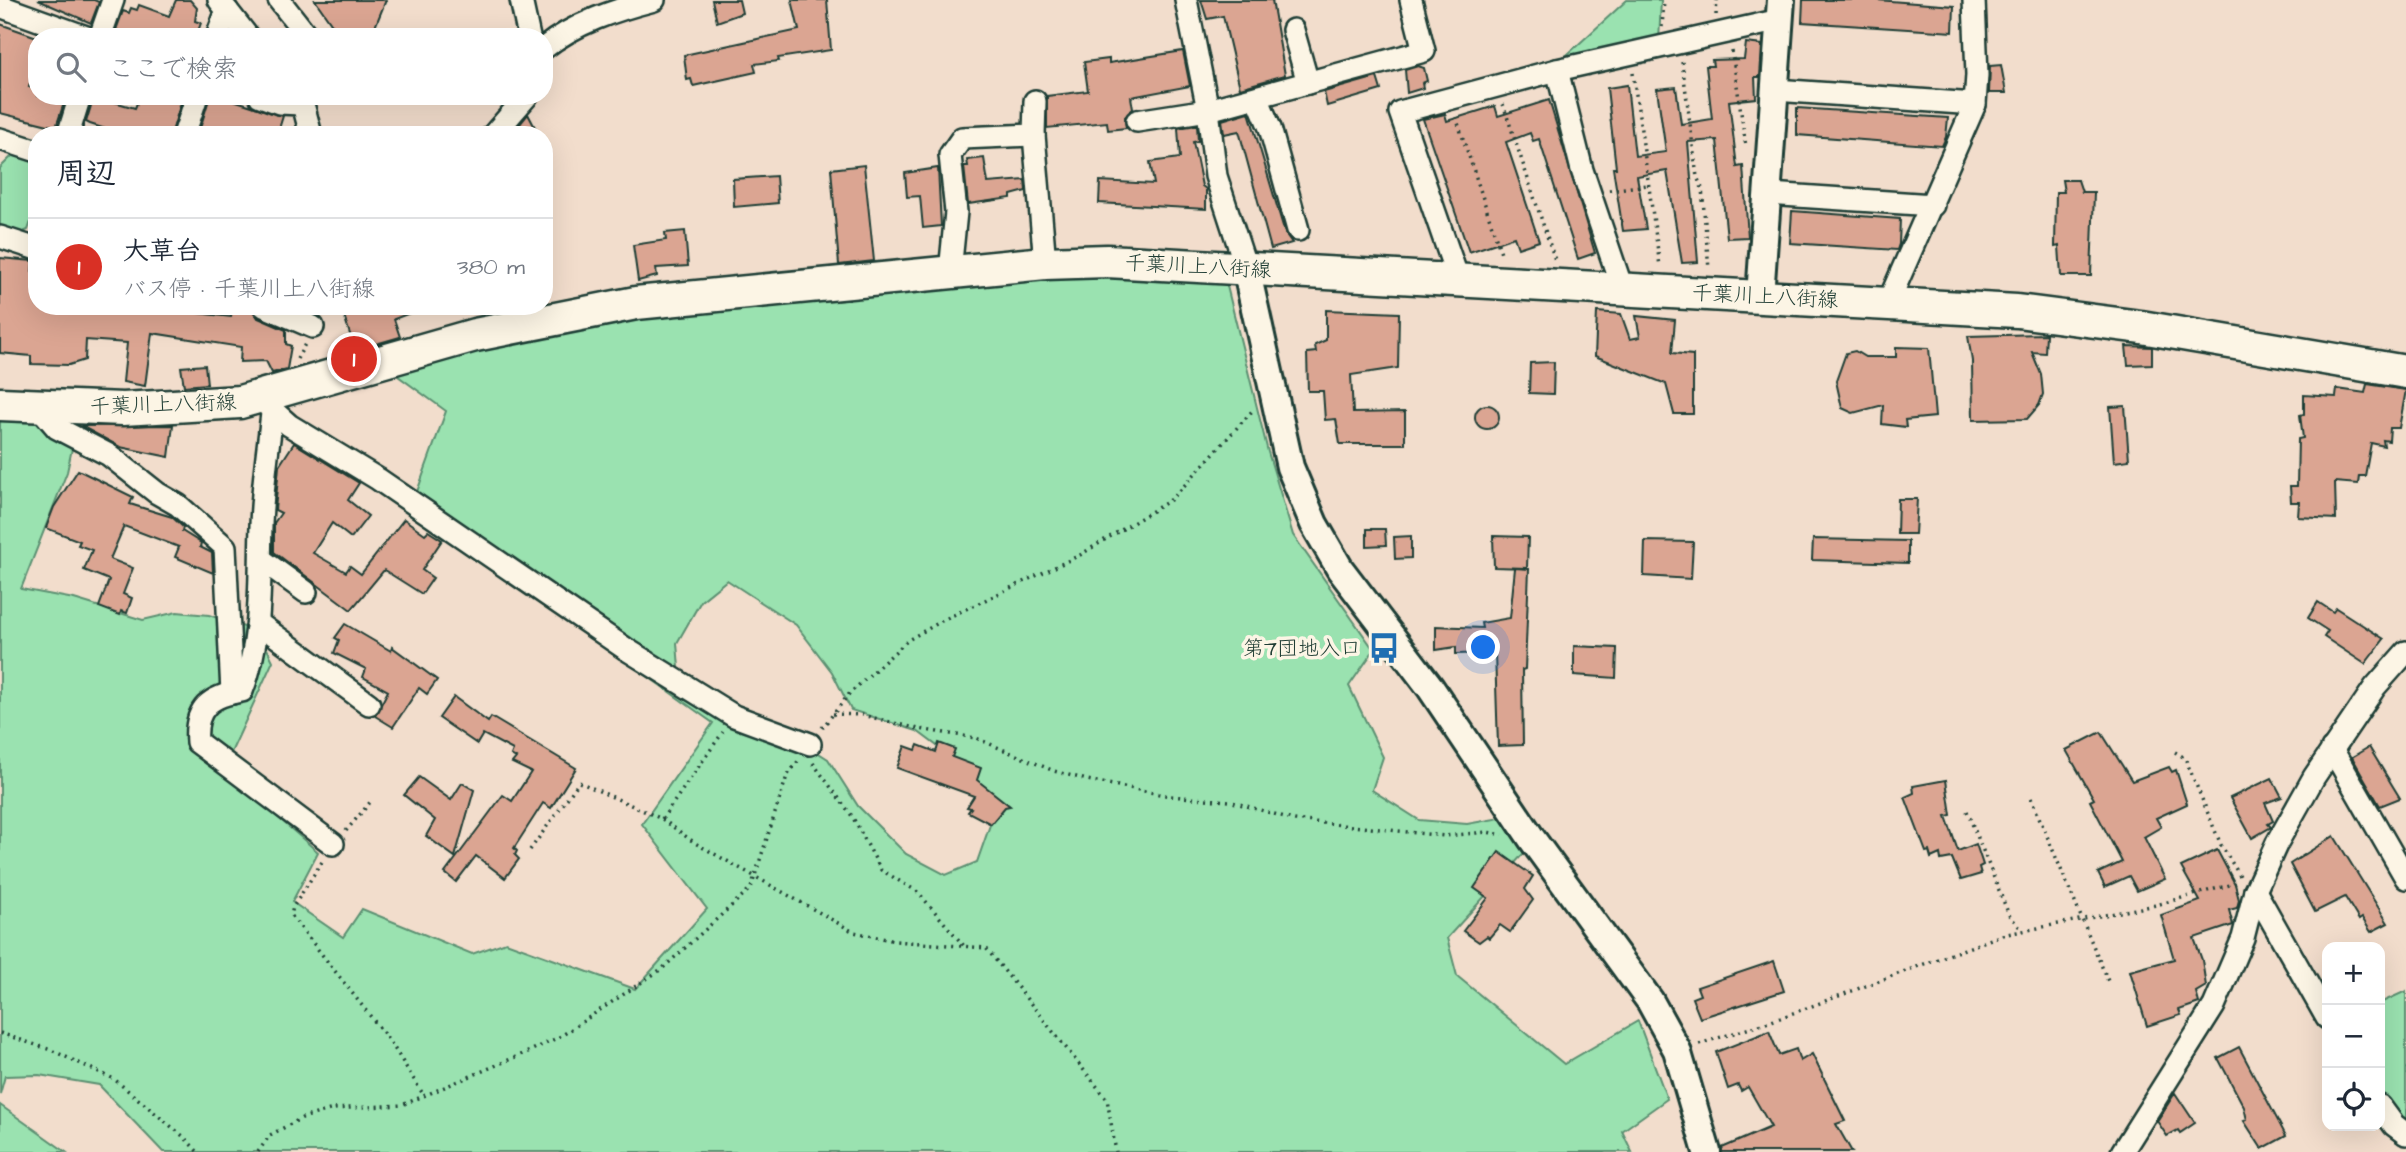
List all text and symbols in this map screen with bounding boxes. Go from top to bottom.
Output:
search box [28,28,553,105]
icon: search [52,48,90,86]
text: ここで検索 [108,51,238,87]
text: 周辺 [56,153,116,195]
text: 大草台 [123,233,201,269]
street label: 千葉川上八街線 [1124,248,1272,285]
text: 1 [78,251,80,283]
text: 380 m [457,251,525,283]
text: バス停 · 千葉川上八街線 [123,273,375,305]
street label: 千葉川上八街線 [1691,278,1839,315]
pin: 1 [331,333,377,385]
street label: 千葉川上八街線 [89,387,237,422]
your location [1466,630,1500,664]
bus stop icon: 第7団地入口 [1367,631,1401,665]
place label: 第7団地入口 [1243,634,1361,663]
map controls [2322,942,2385,1131]
button: + [2322,942,2385,1005]
button: − [2322,1005,2385,1068]
button: locate [2322,1068,2385,1131]

